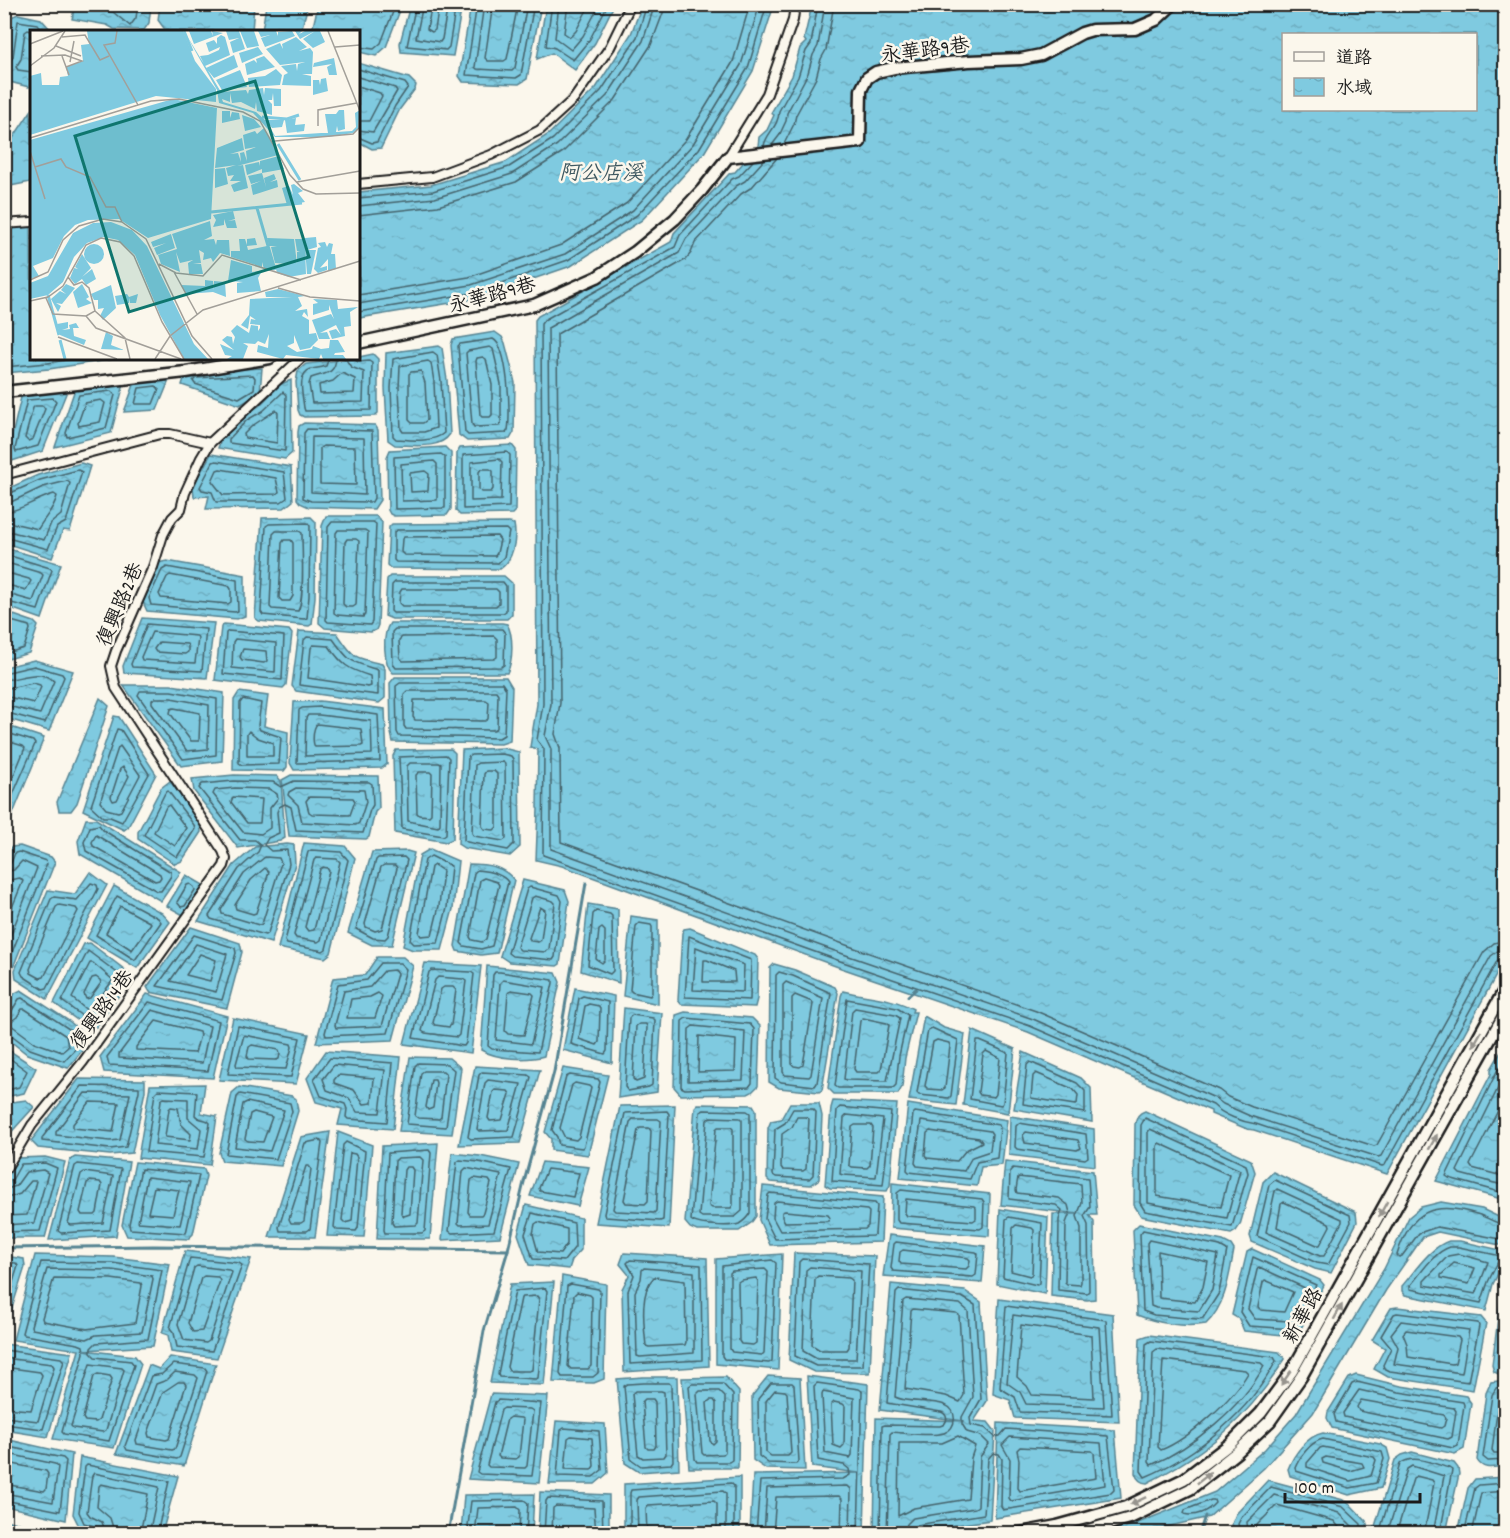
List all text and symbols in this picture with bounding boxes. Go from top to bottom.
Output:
inset map [30,30,360,360]
street label: 永華路9巷 [879,33,972,71]
legend [1282,33,1477,111]
text: 道路 [1336,47,1372,72]
text: 水域 [1336,77,1372,102]
water label: 阿公店溪 [559,160,644,190]
street label: 永華路9巷 [446,272,540,322]
street label: 復興路2巷 [92,558,152,651]
street label: 復興路14巷 [65,964,143,1056]
one-way arrow [1472,1030,1482,1047]
one-way arrow [1428,1133,1438,1150]
one-way arrow [1378,1201,1388,1218]
street label: 新華路 [1278,1283,1332,1349]
one-way arrow [1332,1304,1343,1320]
one-way arrow [1280,1370,1292,1386]
scale bar [1285,1466,1420,1504]
one-way arrow [1196,1473,1211,1485]
text: 100 m [1294,1477,1334,1502]
one-way arrow [1130,1496,1147,1505]

